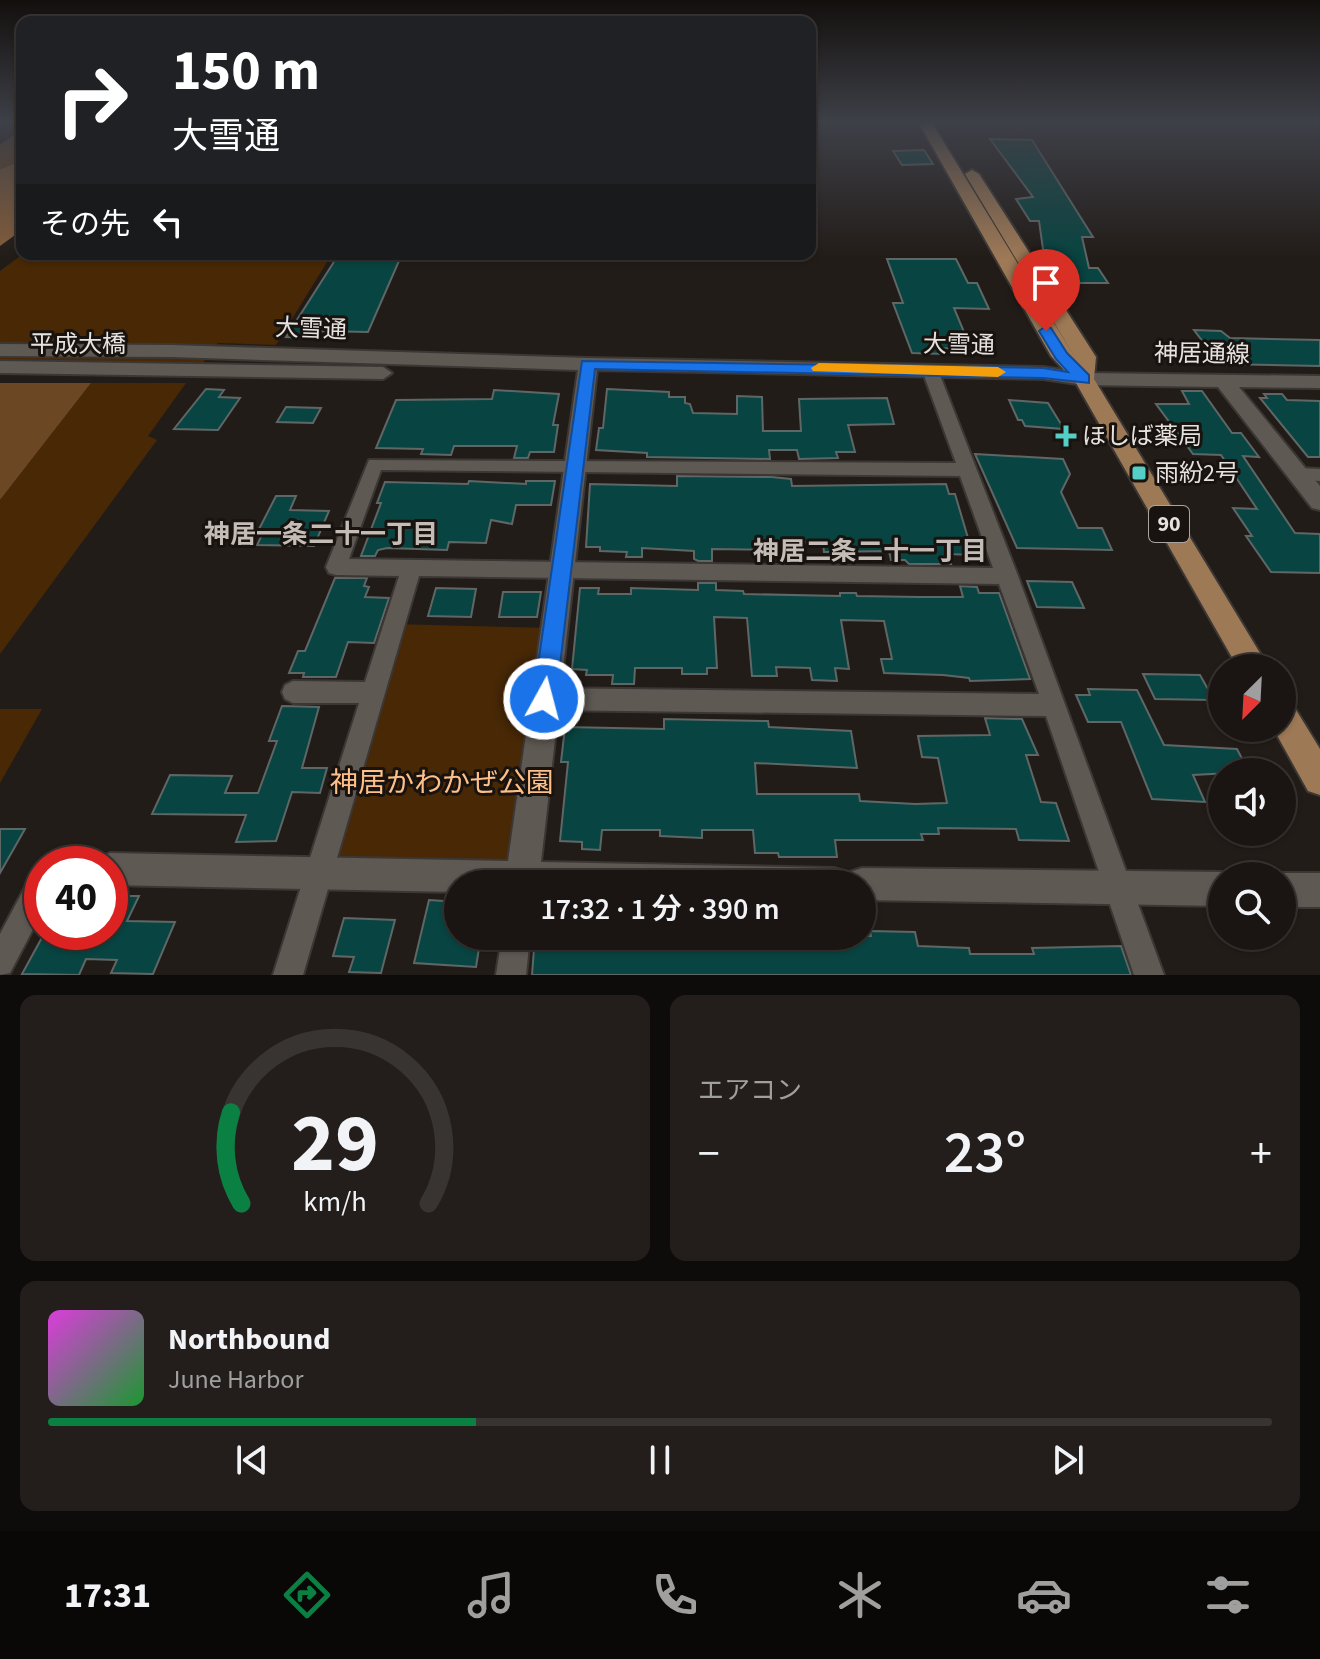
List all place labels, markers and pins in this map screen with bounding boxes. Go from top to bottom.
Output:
pin [1012,249,1080,331]
place label: ほしば薬局 [1082,419,1202,454]
marker: ほしば薬局 [1057,427,1075,445]
place label: 雨紛2号 [1155,456,1239,491]
marker: 雨紛2号 [1130,464,1148,482]

